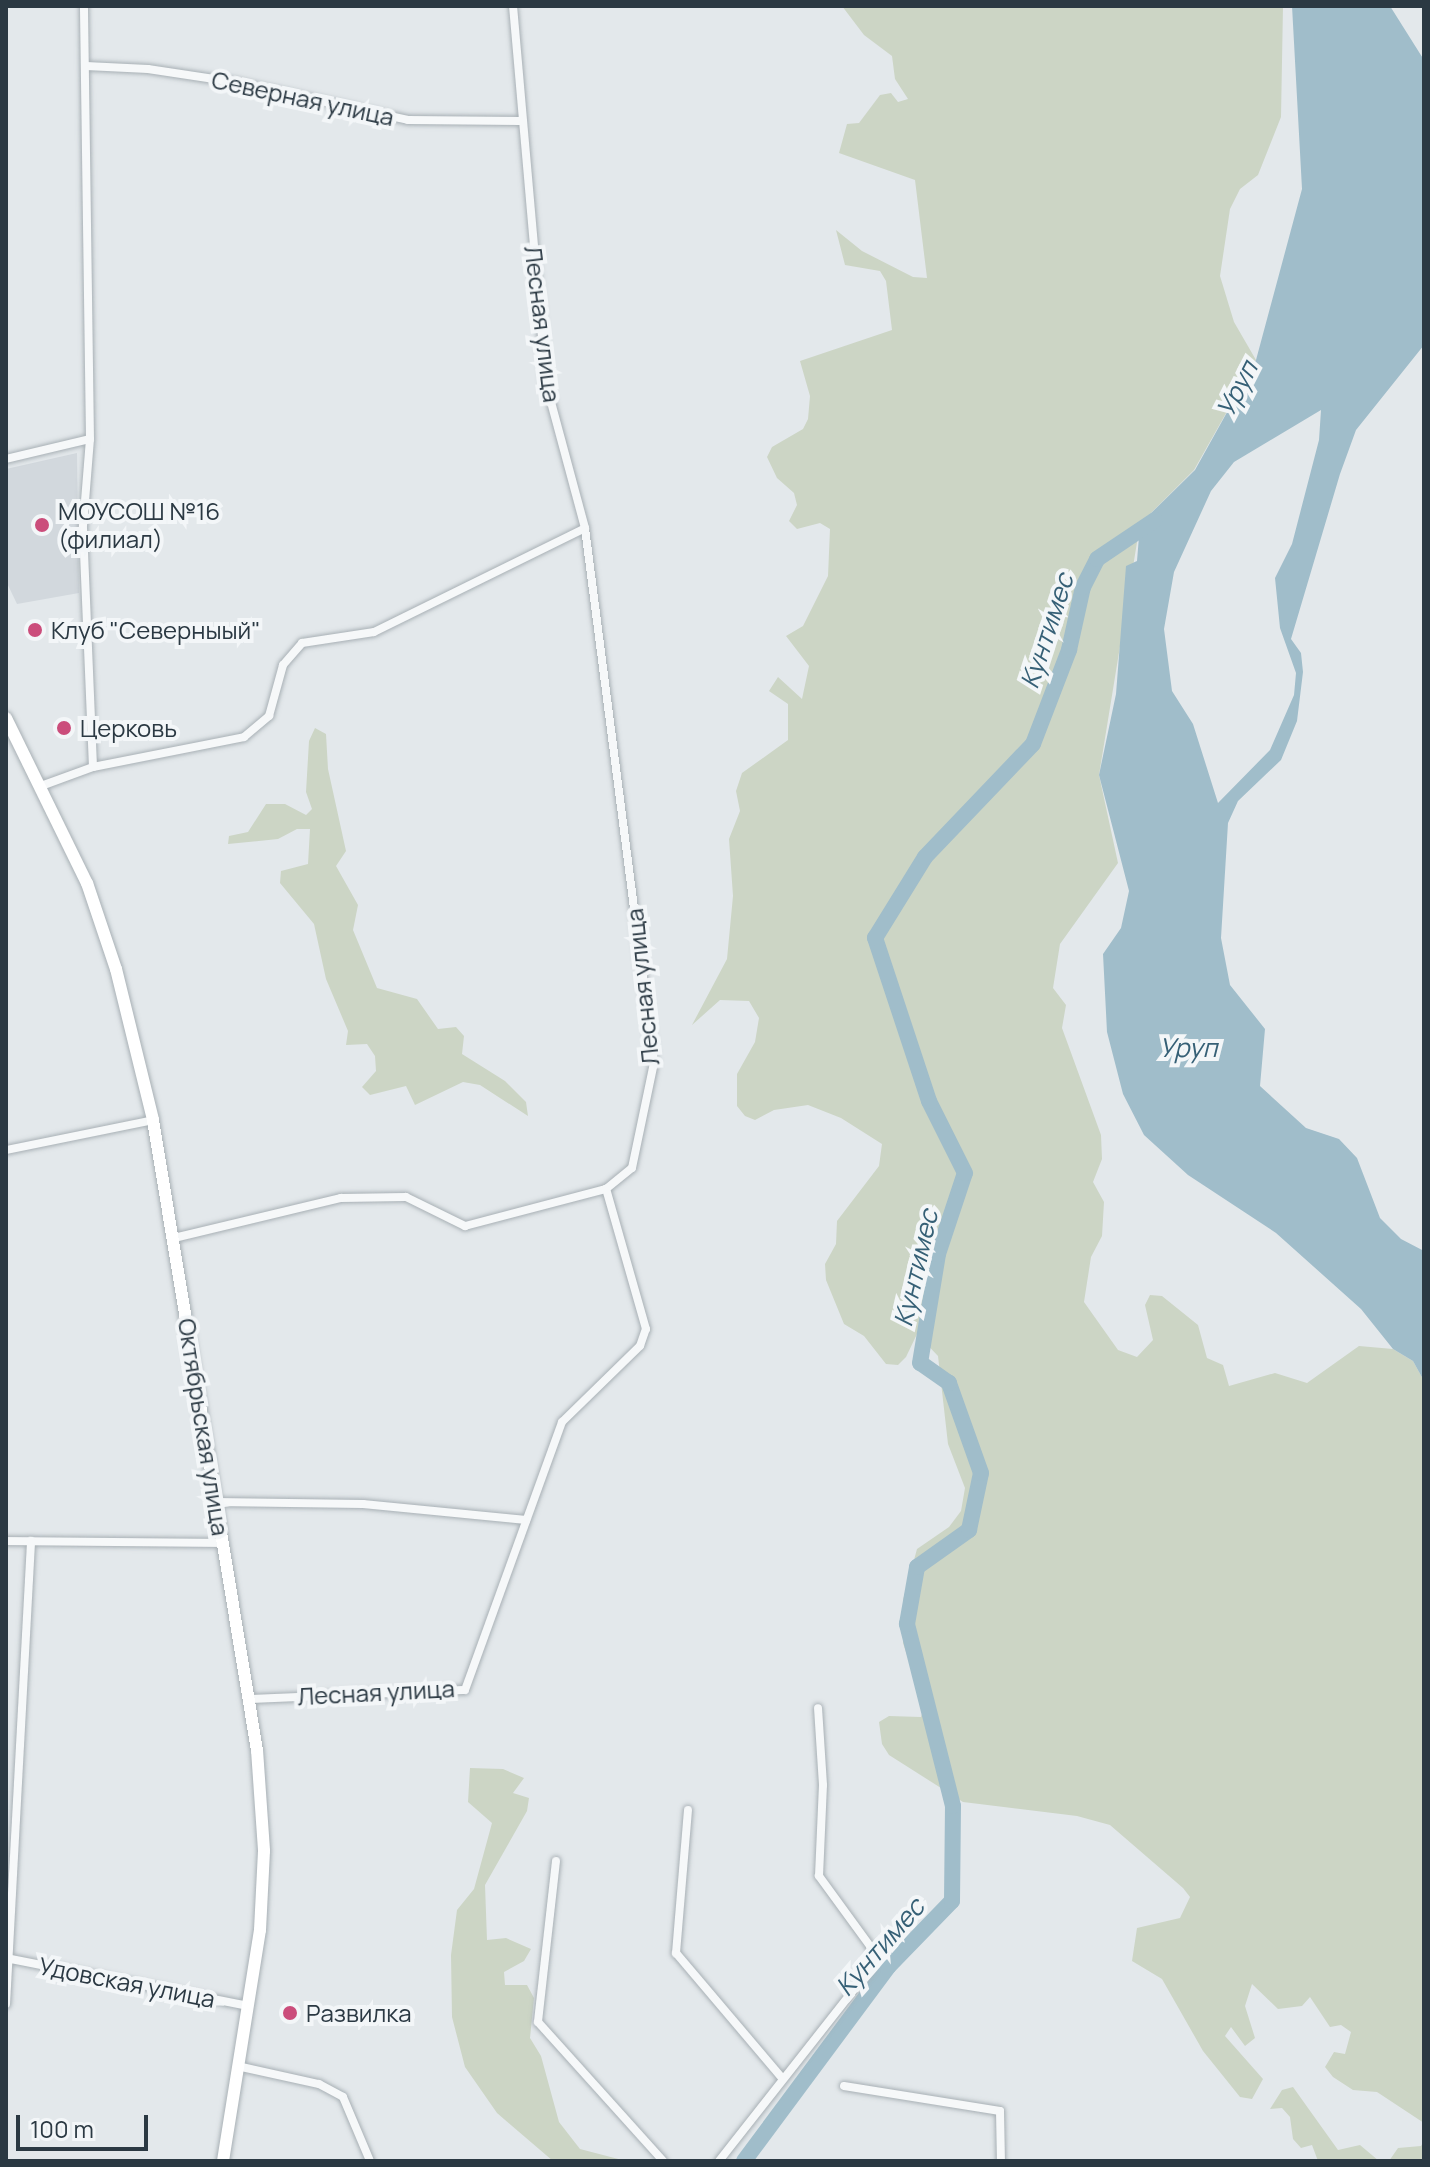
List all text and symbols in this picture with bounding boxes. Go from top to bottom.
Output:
street label: Северная улица [209,65,397,131]
street label: Лесная улица [519,244,567,404]
water label: Уруп [1210,356,1264,422]
place label: МОУСОШ №16 (филиал) [58,497,220,553]
marker: МОУСОШ №16 (филиал) [33,516,51,534]
water label: Кунтимес [1014,570,1080,692]
place label: Клуб "Северныый" [51,616,261,644]
marker: Клуб "Северныый" [26,621,44,639]
place label: Церковь [80,714,177,742]
marker: Церковь [55,719,73,737]
street label: Лесная улица [619,907,665,1067]
water label: Уруп [1159,1032,1217,1064]
water label: Кунтимес [887,1207,945,1329]
street label: Октябрьская улица [173,1316,235,1538]
street label: Лесная улица [297,1673,455,1711]
water label: Кунтимес [829,1892,931,2002]
street label: Удовская улица [36,1951,218,2013]
place label: Развилка [306,1999,412,2027]
marker: Развилка [281,2004,299,2022]
scale bar [20,2099,152,2149]
text: 100 m [30,2112,94,2145]

